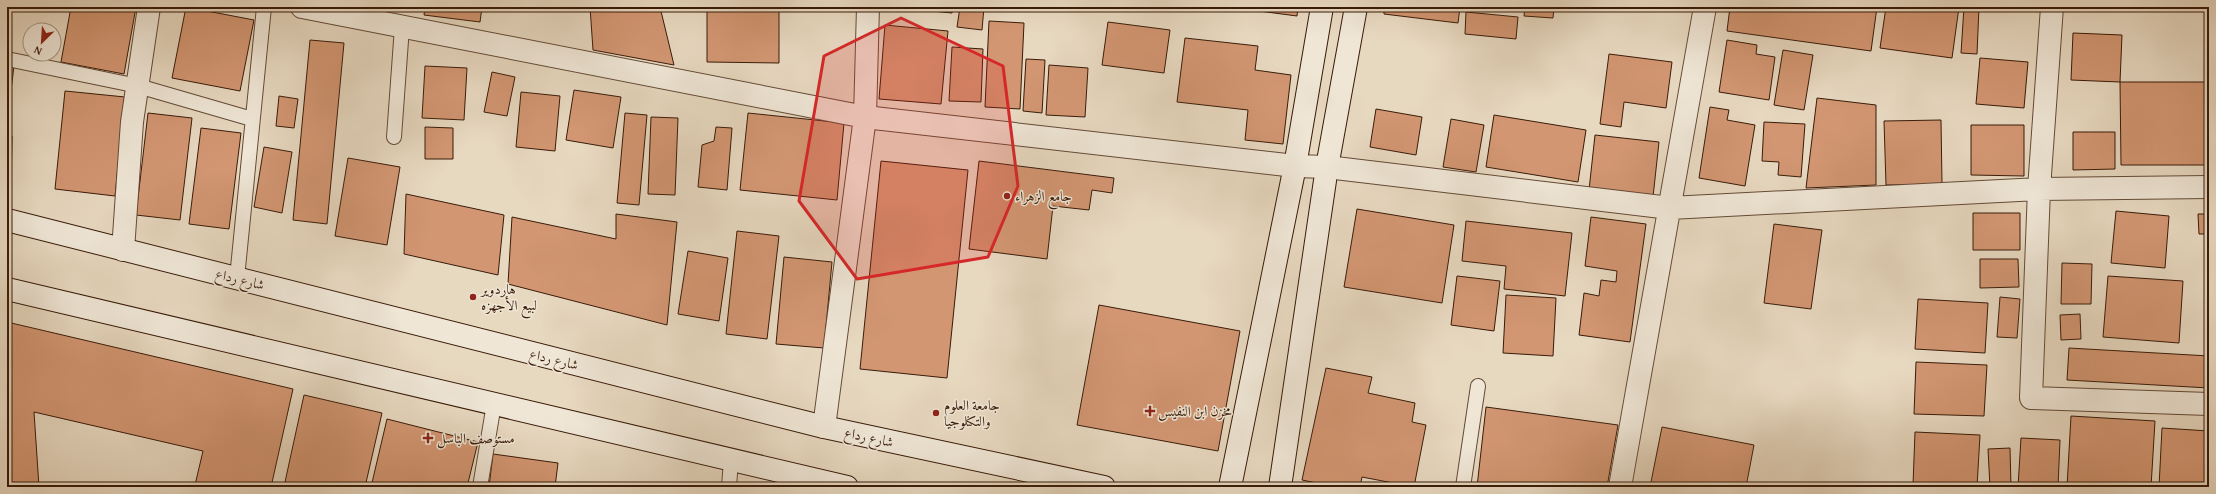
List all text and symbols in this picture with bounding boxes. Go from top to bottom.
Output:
north arrow [22,22,62,62]
text: N [30,42,44,60]
place label: جامع الزهراء [1015,186,1072,210]
marker: جامع الزهراء [1002,191,1012,201]
street label: شارع رداع [213,263,267,297]
place label: هاردوير لبيع الأجهزه [479,279,537,319]
marker: هاردوير لبيع الأجهزه [468,292,478,302]
street label: شارع رداع [527,343,581,377]
place label: جامعة العلوم والتكنلوجيا [944,395,1000,431]
place label: مخزن ابن النفيس [1158,401,1232,421]
marker: مخزن ابن النفيس [1145,406,1155,416]
marker: جامعة العلوم والتكنلوجيا [931,408,941,418]
street label: شارع رداع [842,422,896,454]
place label: مستوصف الباسل [437,428,515,449]
marker: مستوصف الباسل [422,432,434,444]

